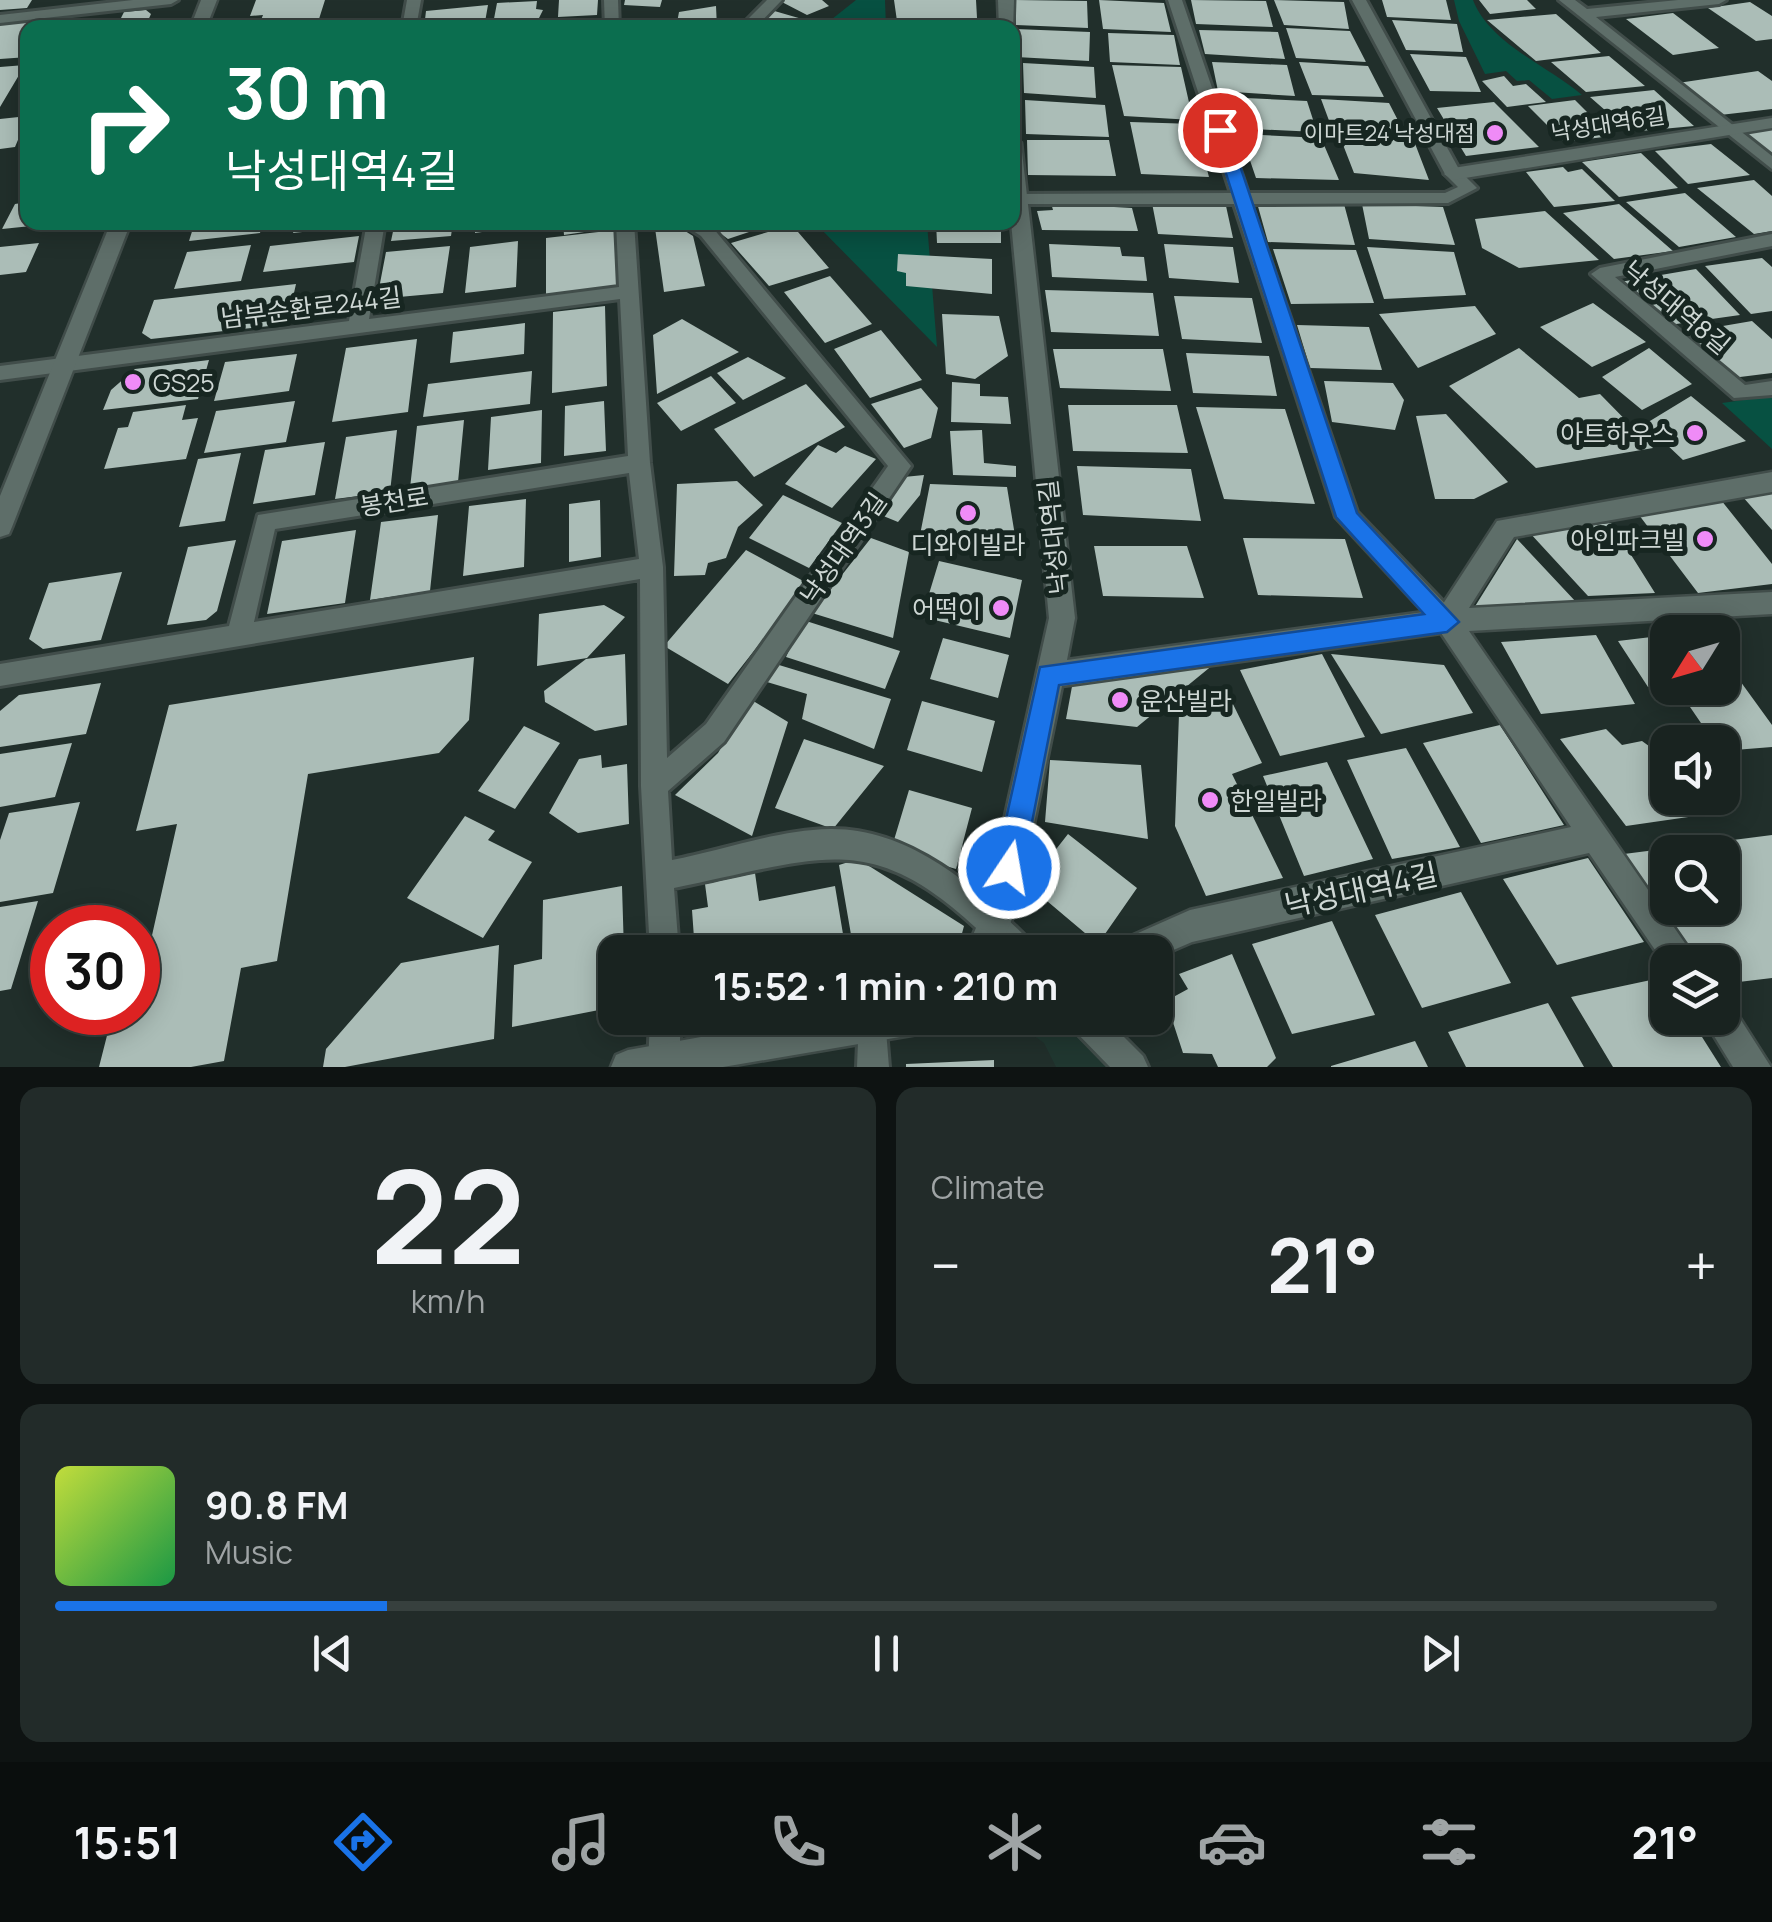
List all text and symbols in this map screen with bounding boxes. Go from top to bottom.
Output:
text: 30 m [225,44,389,140]
icon: right [60,60,190,190]
pin [1178,88,1263,173]
street label: 낙성대역6길 [1549,100,1667,148]
icon: arrive [1193,103,1248,158]
place label: 이마트24 낙성대점 [1304,118,1475,148]
marker: 이마트24 낙성대점 [1484,122,1506,144]
text: 낙성대역4길 [225,139,459,201]
street label: 낙성대역8길 [1616,252,1738,362]
street label: 남부순환로244길 [219,279,403,335]
place label: GS25 [153,365,215,400]
marker: GS25 [122,371,144,393]
place label: 아트하우스 [1560,416,1675,451]
marker: 아트하우스 [1684,422,1706,444]
street label: 봉천로 [357,478,431,524]
street label: 낙성대역길 [1030,478,1076,596]
street label: 낙성대역3길 [792,485,894,611]
marker: 디와이빌라 [957,502,979,524]
place label: 아인파크빌 [1570,522,1685,557]
place label: 디와이빌라 [910,527,1026,562]
marker: 아인파크빌 [1694,528,1716,550]
place label: 어떡이 [912,591,981,626]
marker: 어떡이 [990,597,1012,619]
north arrow [1650,615,1740,705]
map controls [1650,615,1740,1035]
place label: 운산빌라 [1140,683,1232,718]
marker: 운산빌라 [1109,689,1131,711]
button: sound [1650,725,1740,815]
place label: 한일빌라 [1230,783,1322,818]
marker: 한일빌라 [1199,789,1221,811]
position arrow [957,816,1061,920]
button: search [1650,835,1740,925]
street label: 낙성대역4길 [1281,853,1441,925]
speed limit sign: 30 [30,905,160,1035]
button: layers [1650,945,1740,1035]
text: 15:52 · 1 min · 210 m [713,959,1058,1011]
text: 22 [371,1125,525,1303]
text: Climate [931,1165,1045,1209]
text: 21° [1267,1213,1379,1316]
text: − [931,1227,961,1303]
text: + [1685,1227,1717,1303]
text: km/h [411,1279,485,1323]
text: 90.8 FM [205,1478,348,1530]
text: Music [205,1530,293,1574]
icon: previous [305,1626,360,1681]
icon: pause [859,1626,914,1681]
icon: next [1413,1626,1468,1681]
icon: directions [328,1807,398,1877]
icon: music [546,1807,616,1877]
icon: phone [763,1807,833,1877]
icon: climate [980,1807,1050,1877]
icon: car [1197,1807,1267,1877]
icon: filters [1414,1807,1484,1877]
text: 15:51 [74,1811,181,1873]
text: 21° [1632,1811,1698,1873]

